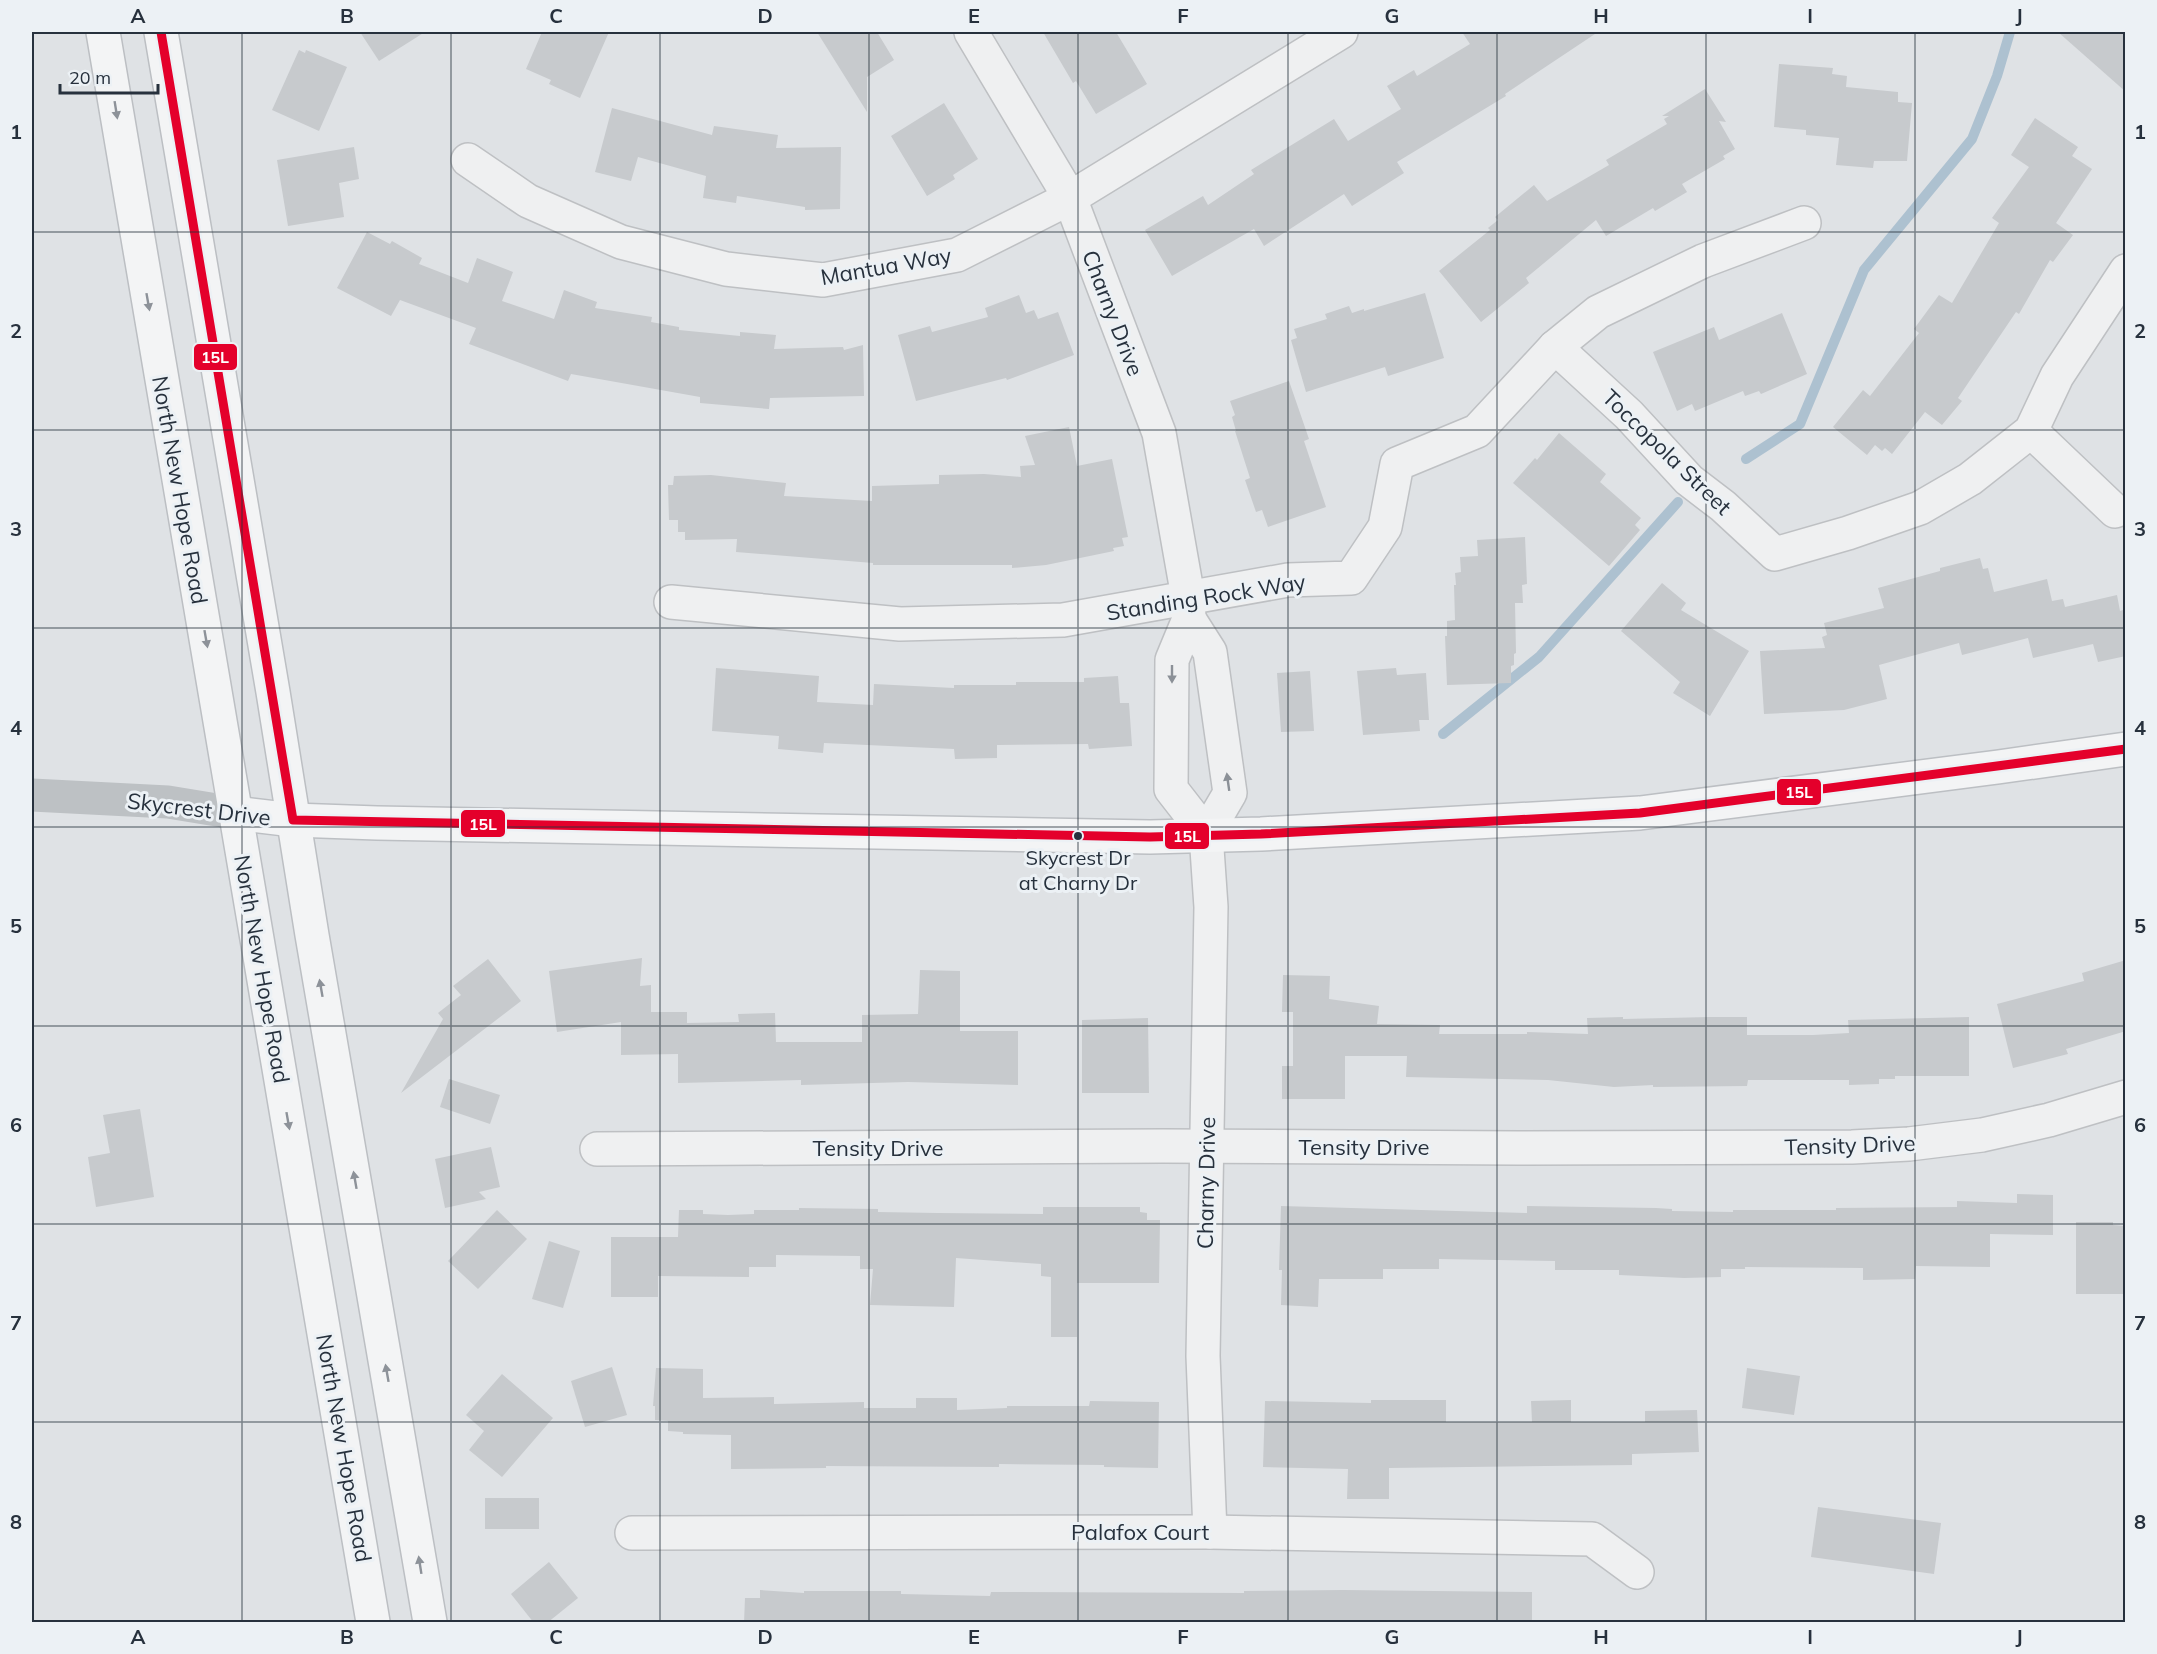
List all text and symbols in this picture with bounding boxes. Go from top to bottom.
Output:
text: A [131,3,146,28]
text: B [340,3,354,28]
text: C [549,3,563,28]
text: D [757,3,773,28]
text: E [968,3,980,28]
text: F [1177,3,1189,28]
text: G [1385,3,1399,28]
text: H [1593,3,1609,28]
text: I [1807,3,1813,28]
text: J [2015,3,2023,28]
scale bar [60,57,158,95]
text: 20 m [69,66,111,89]
one-way arrow [112,101,121,120]
text: 1 [10,119,22,144]
text: 1 [2134,119,2146,144]
street label: Mantua Way [818,241,954,291]
street label: Charny Drive [1076,246,1150,380]
one-way arrow [144,293,153,312]
text: 2 [10,318,22,343]
text: 2 [2134,318,2146,343]
line badge: 15L [193,343,238,371]
text: 15L [201,347,229,367]
street label: North New Hope Road [146,374,214,606]
street label: Toccopola Street [1597,383,1738,521]
text: 3 [10,516,22,541]
text: 3 [2134,516,2146,541]
street label: Standing Rock Way [1104,567,1308,627]
one-way arrow [202,630,211,649]
one-way arrow [1167,664,1177,683]
text: 4 [10,715,22,740]
text: 4 [2134,715,2146,740]
one-way arrow [1224,772,1233,791]
line badge: 15L [1776,778,1822,806]
text: 15L [1785,782,1813,802]
street label: Skycrest Drive [126,786,272,832]
line badge: 15L [460,809,506,838]
text: 15L [469,814,497,834]
line badge: 15L [1164,822,1210,850]
text: 15L [1173,826,1201,846]
marker: Skycrest Dr at Charny Dr [1072,830,1084,842]
place label: Skycrest Dr at Charny Dr [1019,845,1138,895]
street label: North New Hope Road [228,853,296,1085]
text: 5 [10,913,22,938]
text: 5 [2134,913,2146,938]
one-way arrow [316,979,325,998]
text: 6 [10,1112,22,1137]
one-way arrow [283,1112,292,1131]
text: 6 [2134,1112,2146,1137]
street label: Charny Drive [1191,1117,1221,1249]
street label: Tensity Drive [1784,1129,1916,1161]
street label: Tensity Drive [1298,1133,1430,1161]
street label: Tensity Drive [812,1134,944,1162]
one-way arrow [350,1171,359,1190]
text: 7 [10,1310,22,1335]
text: 7 [2134,1310,2146,1335]
street label: North New Hope Road [310,1332,378,1564]
one-way arrow [382,1363,391,1382]
text: 8 [10,1509,22,1534]
text: 8 [2134,1509,2146,1534]
street label: Palafox Court [1071,1518,1209,1546]
one-way arrow [416,1555,425,1574]
text: A [131,1624,146,1649]
text: B [340,1624,354,1649]
text: C [549,1624,563,1649]
text: D [757,1624,773,1649]
text: E [968,1624,980,1649]
text: F [1177,1624,1189,1649]
text: G [1385,1624,1399,1649]
text: H [1593,1624,1609,1649]
text: I [1807,1624,1813,1649]
text: J [2015,1624,2023,1649]

